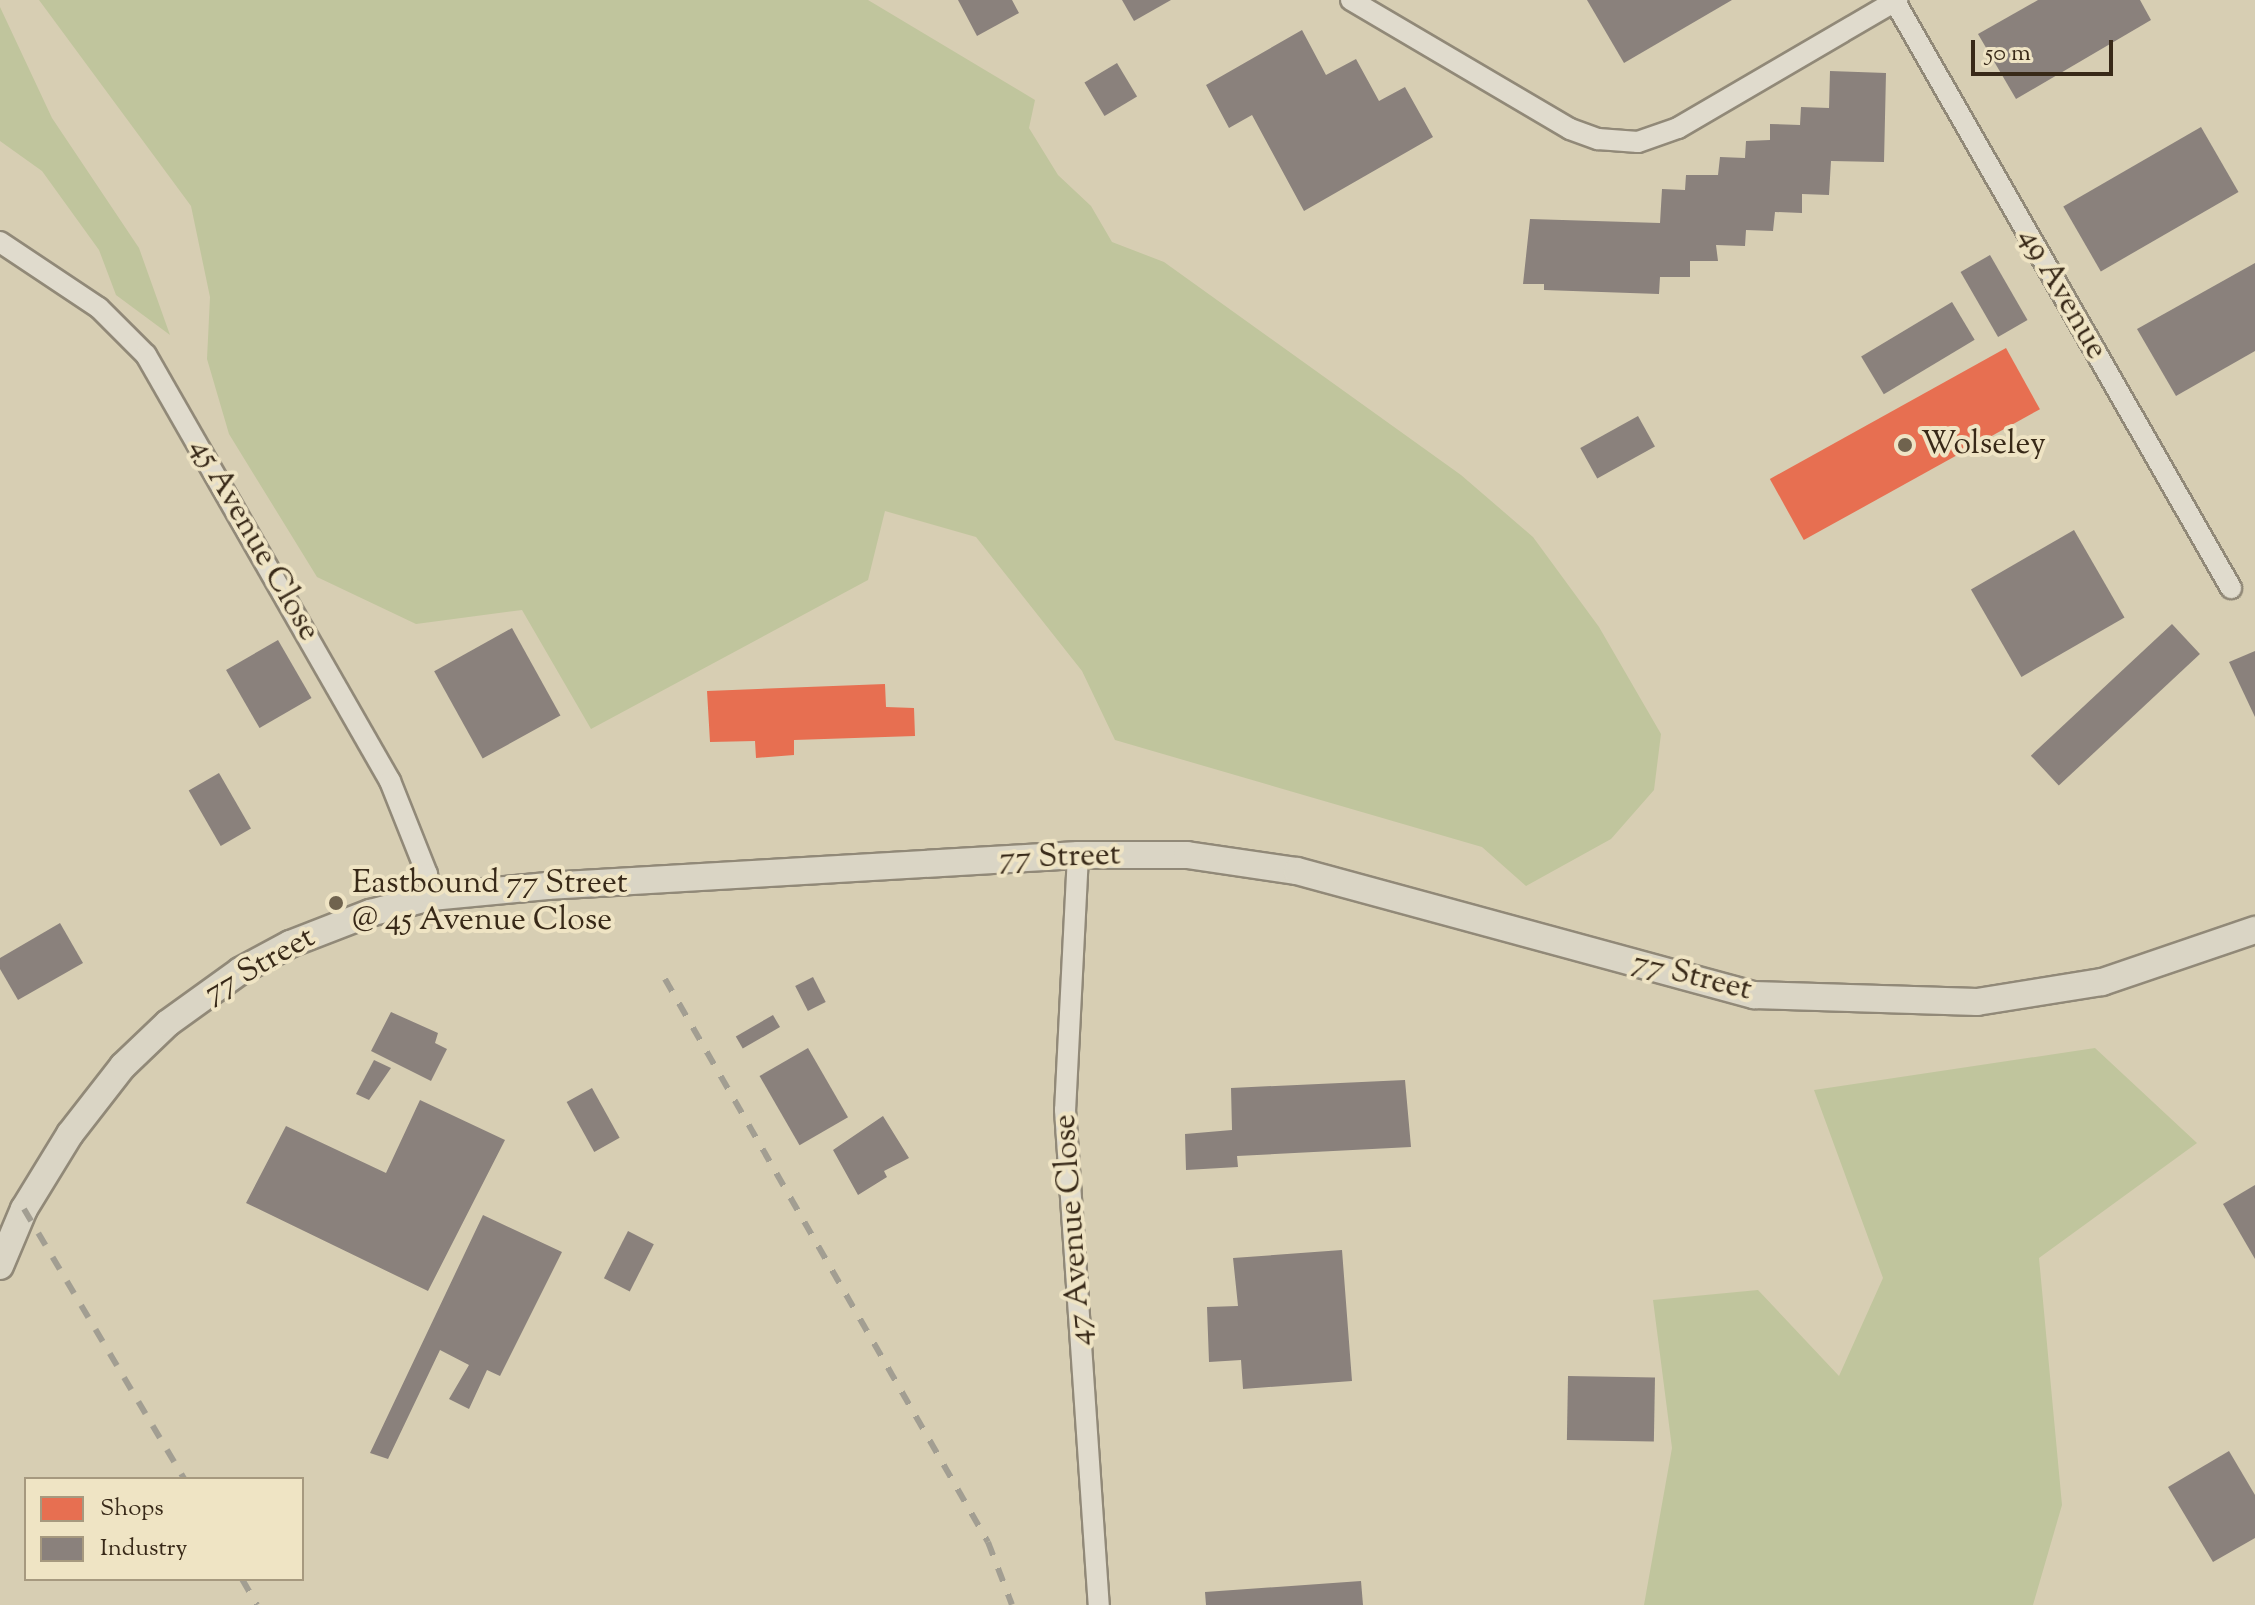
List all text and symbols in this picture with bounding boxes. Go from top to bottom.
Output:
scale bar [1975,24,2117,74]
text: 50 m [1985,37,2031,71]
street label: 49 Avenue [2009,222,2115,366]
place label: Wolseley [1921,426,2046,464]
street label: 45 Avenue Close [181,432,327,648]
marker: Wolseley [1896,436,1914,454]
street label: 77 Street [999,837,1121,879]
place label: Eastbound 77 Street @ 45 Avenue Close [352,866,628,941]
marker: Eastbound 77 Street @ 45 Avenue Close [327,894,345,912]
street label: 77 Street [198,919,322,1013]
street label: 77 Street [1628,944,1756,1010]
street label: 47 Avenue Close [1047,1113,1101,1347]
legend [24,1477,304,1581]
text: Shops [100,1492,164,1526]
text: Industry [100,1532,188,1566]

